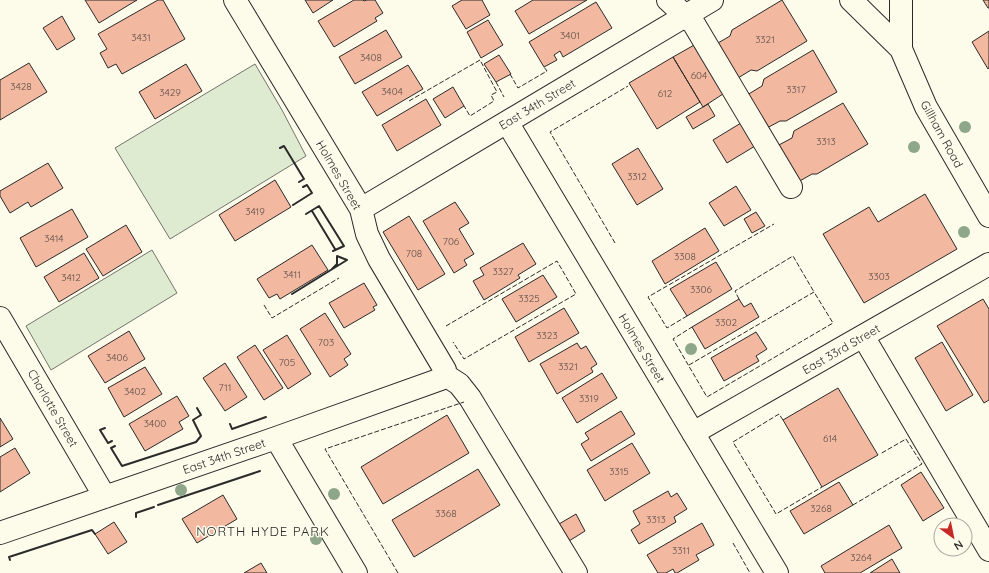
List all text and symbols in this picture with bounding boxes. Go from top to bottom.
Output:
house number: 3401 [560,29,580,42]
house number: 3431 [131,31,151,44]
house number: 3321 [755,33,775,46]
house number: 3408 [360,51,382,64]
house number: 604 [691,69,707,82]
street label: East 34th Street [496,75,578,133]
house number: 3428 [10,80,32,93]
house number: 3317 [786,83,806,96]
house number: 3404 [381,85,403,98]
house number: 3429 [159,86,181,99]
house number: 612 [658,87,673,100]
street label: Gillham Road [917,98,967,170]
house number: 3313 [816,135,836,148]
street label: Holmes Street [313,137,365,213]
house number: 3312 [627,170,647,183]
house number: 3419 [245,205,265,218]
house number: 3414 [44,232,64,245]
house number: 706 [443,235,460,248]
house number: 708 [406,247,422,260]
house number: 3308 [674,250,696,263]
house number: 3327 [493,265,513,278]
house number: 3411 [283,268,301,281]
house number: 3303 [868,270,890,283]
house number: 3412 [61,271,81,284]
house number: 3306 [690,283,713,296]
house number: 3325 [518,292,540,305]
street label: Holmes Street [615,311,669,385]
house number: 3302 [715,316,737,329]
street label: East 33rd Street [799,321,883,377]
house number: 3323 [536,329,558,342]
house number: 703 [318,336,334,349]
house number: 3406 [106,351,129,364]
house number: 705 [279,356,295,369]
house number: 3321 [558,360,578,373]
street label: Charlotte Street [25,366,81,450]
house number: 711 [218,381,232,394]
house number: 3402 [124,385,146,398]
house number: 3319 [579,392,599,405]
house number: 3400 [144,417,166,430]
house number: 614 [823,432,837,445]
street label: East 34th Street [181,435,267,477]
house number: 3315 [609,465,629,478]
house number: 3268 [810,502,832,515]
house number: 3368 [435,507,457,520]
house number: 3313 [646,513,666,526]
north arrow [933,517,973,557]
district label: NORTH HYDE PARK [196,523,330,539]
text: N [951,537,966,553]
house number: 3311 [672,544,690,557]
house number: 3264 [850,551,872,564]

